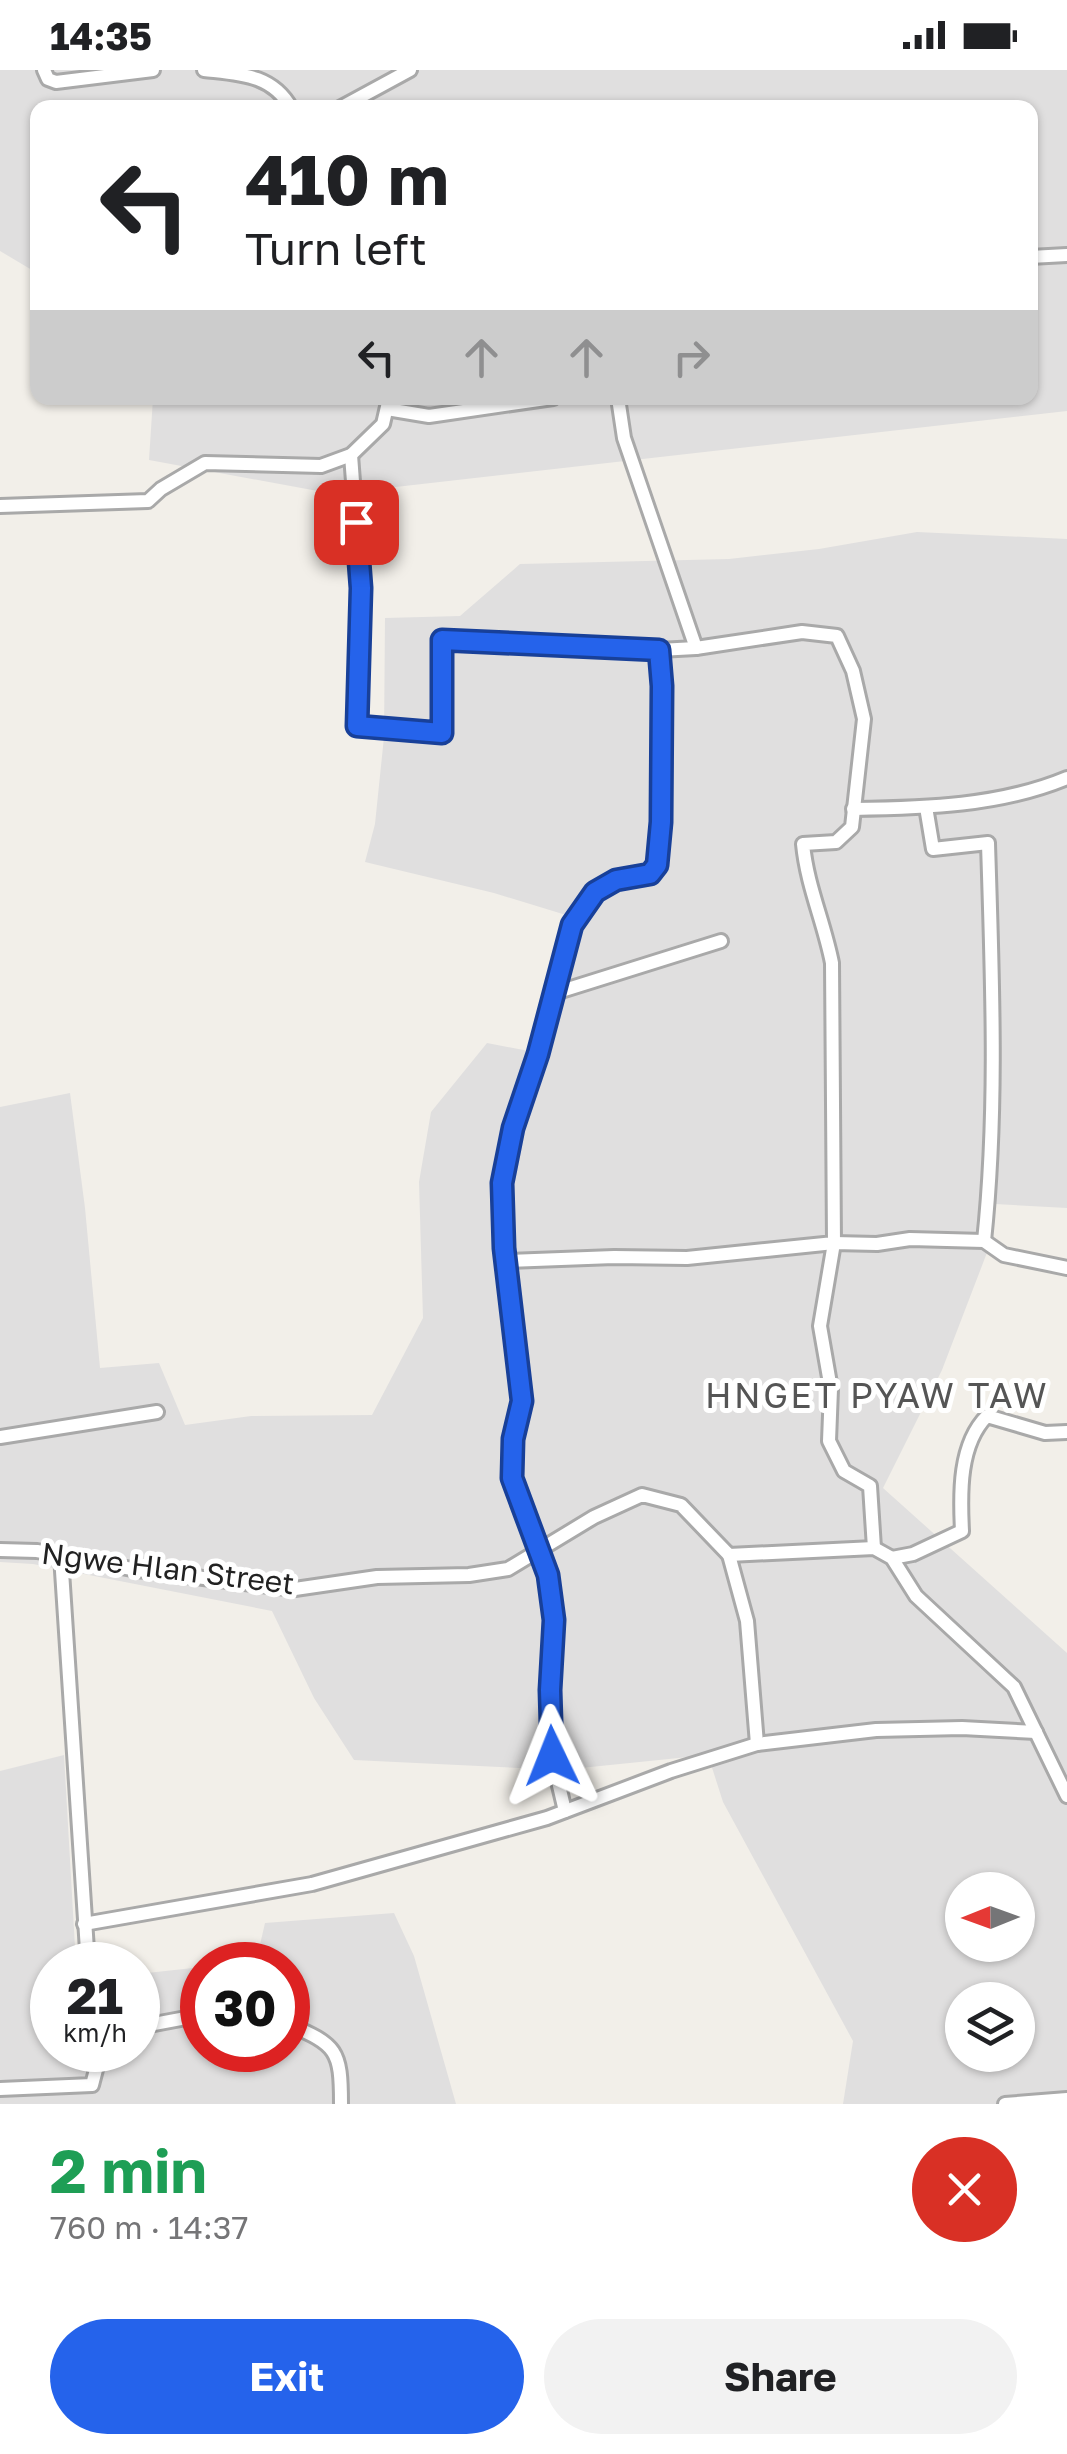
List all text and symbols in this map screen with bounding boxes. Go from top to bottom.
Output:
text: 14:35 [50,13,152,58]
text: 410 m [245,136,449,220]
icon: left [80,140,210,270]
text: Turn left [245,221,427,275]
icon: left [349,330,404,385]
icon: ahead [454,330,509,385]
icon: ahead [559,330,614,385]
icon: right [664,330,719,385]
pin [314,480,399,565]
icon: arrive [329,495,384,550]
district label: HNGET PYAW TAW [705,1374,1049,1416]
street label: Ngwe Hlan Street [40,1535,296,1601]
position arrow [500,1704,604,1808]
north arrow [945,1872,1035,1962]
map controls [945,1872,1035,2072]
speed limit sign: 30 [180,1942,310,2072]
text: 21 [67,1965,123,2025]
button: layers [945,1982,1035,2072]
text: km/h [63,2017,127,2048]
text: 2 min [50,2134,207,2206]
button: close [912,2137,1017,2242]
text: 760 m · 14:37 [50,2208,248,2246]
button: Exit [50,2319,524,2434]
button: Share [544,2319,1017,2434]

